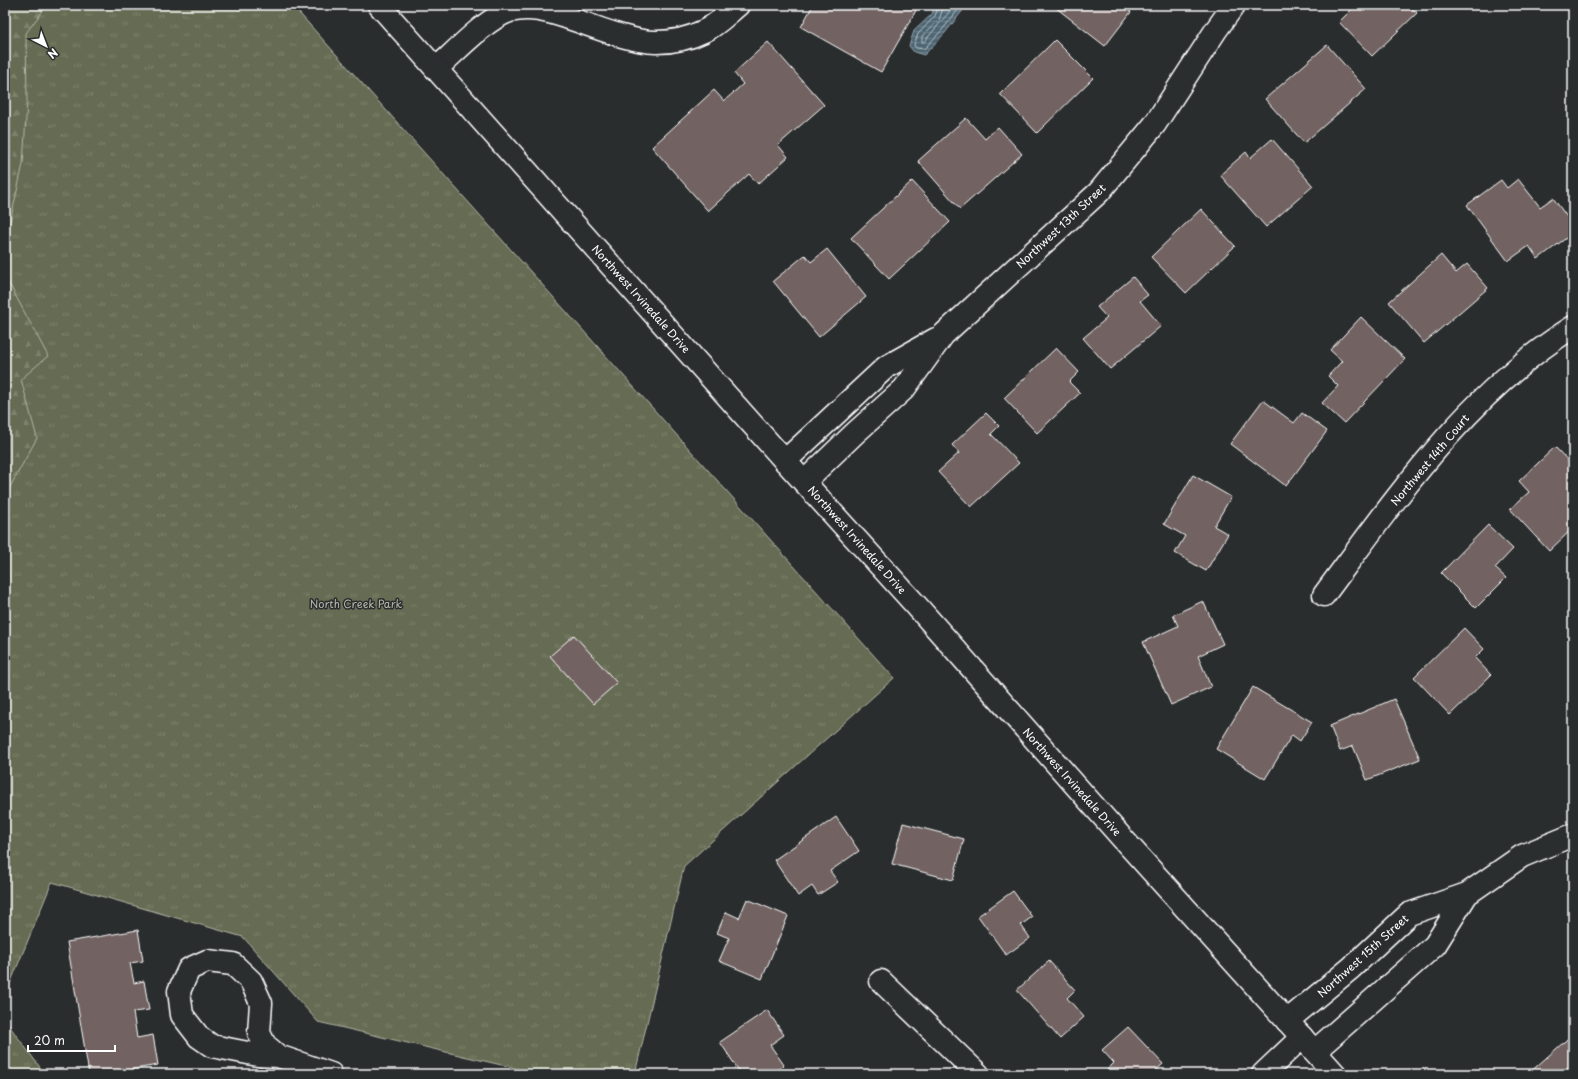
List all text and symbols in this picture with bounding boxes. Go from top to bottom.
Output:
north arrow [26,26,66,66]
text: N [44,45,62,63]
street label: Northwest 13th Street [1012,179,1110,272]
street label: Northwest Irvinedale Drive [588,241,695,357]
street label: Northwest 14th Court [1386,410,1473,509]
street label: Northwest Irvinedale Drive [804,482,911,598]
park label: North Creek Park [310,595,403,612]
street label: Northwest Irvinedale Drive [1019,724,1126,840]
street label: Northwest 15th Street [1313,910,1412,1001]
scale bar [28,1027,115,1053]
text: 20 m [34,1031,65,1049]

